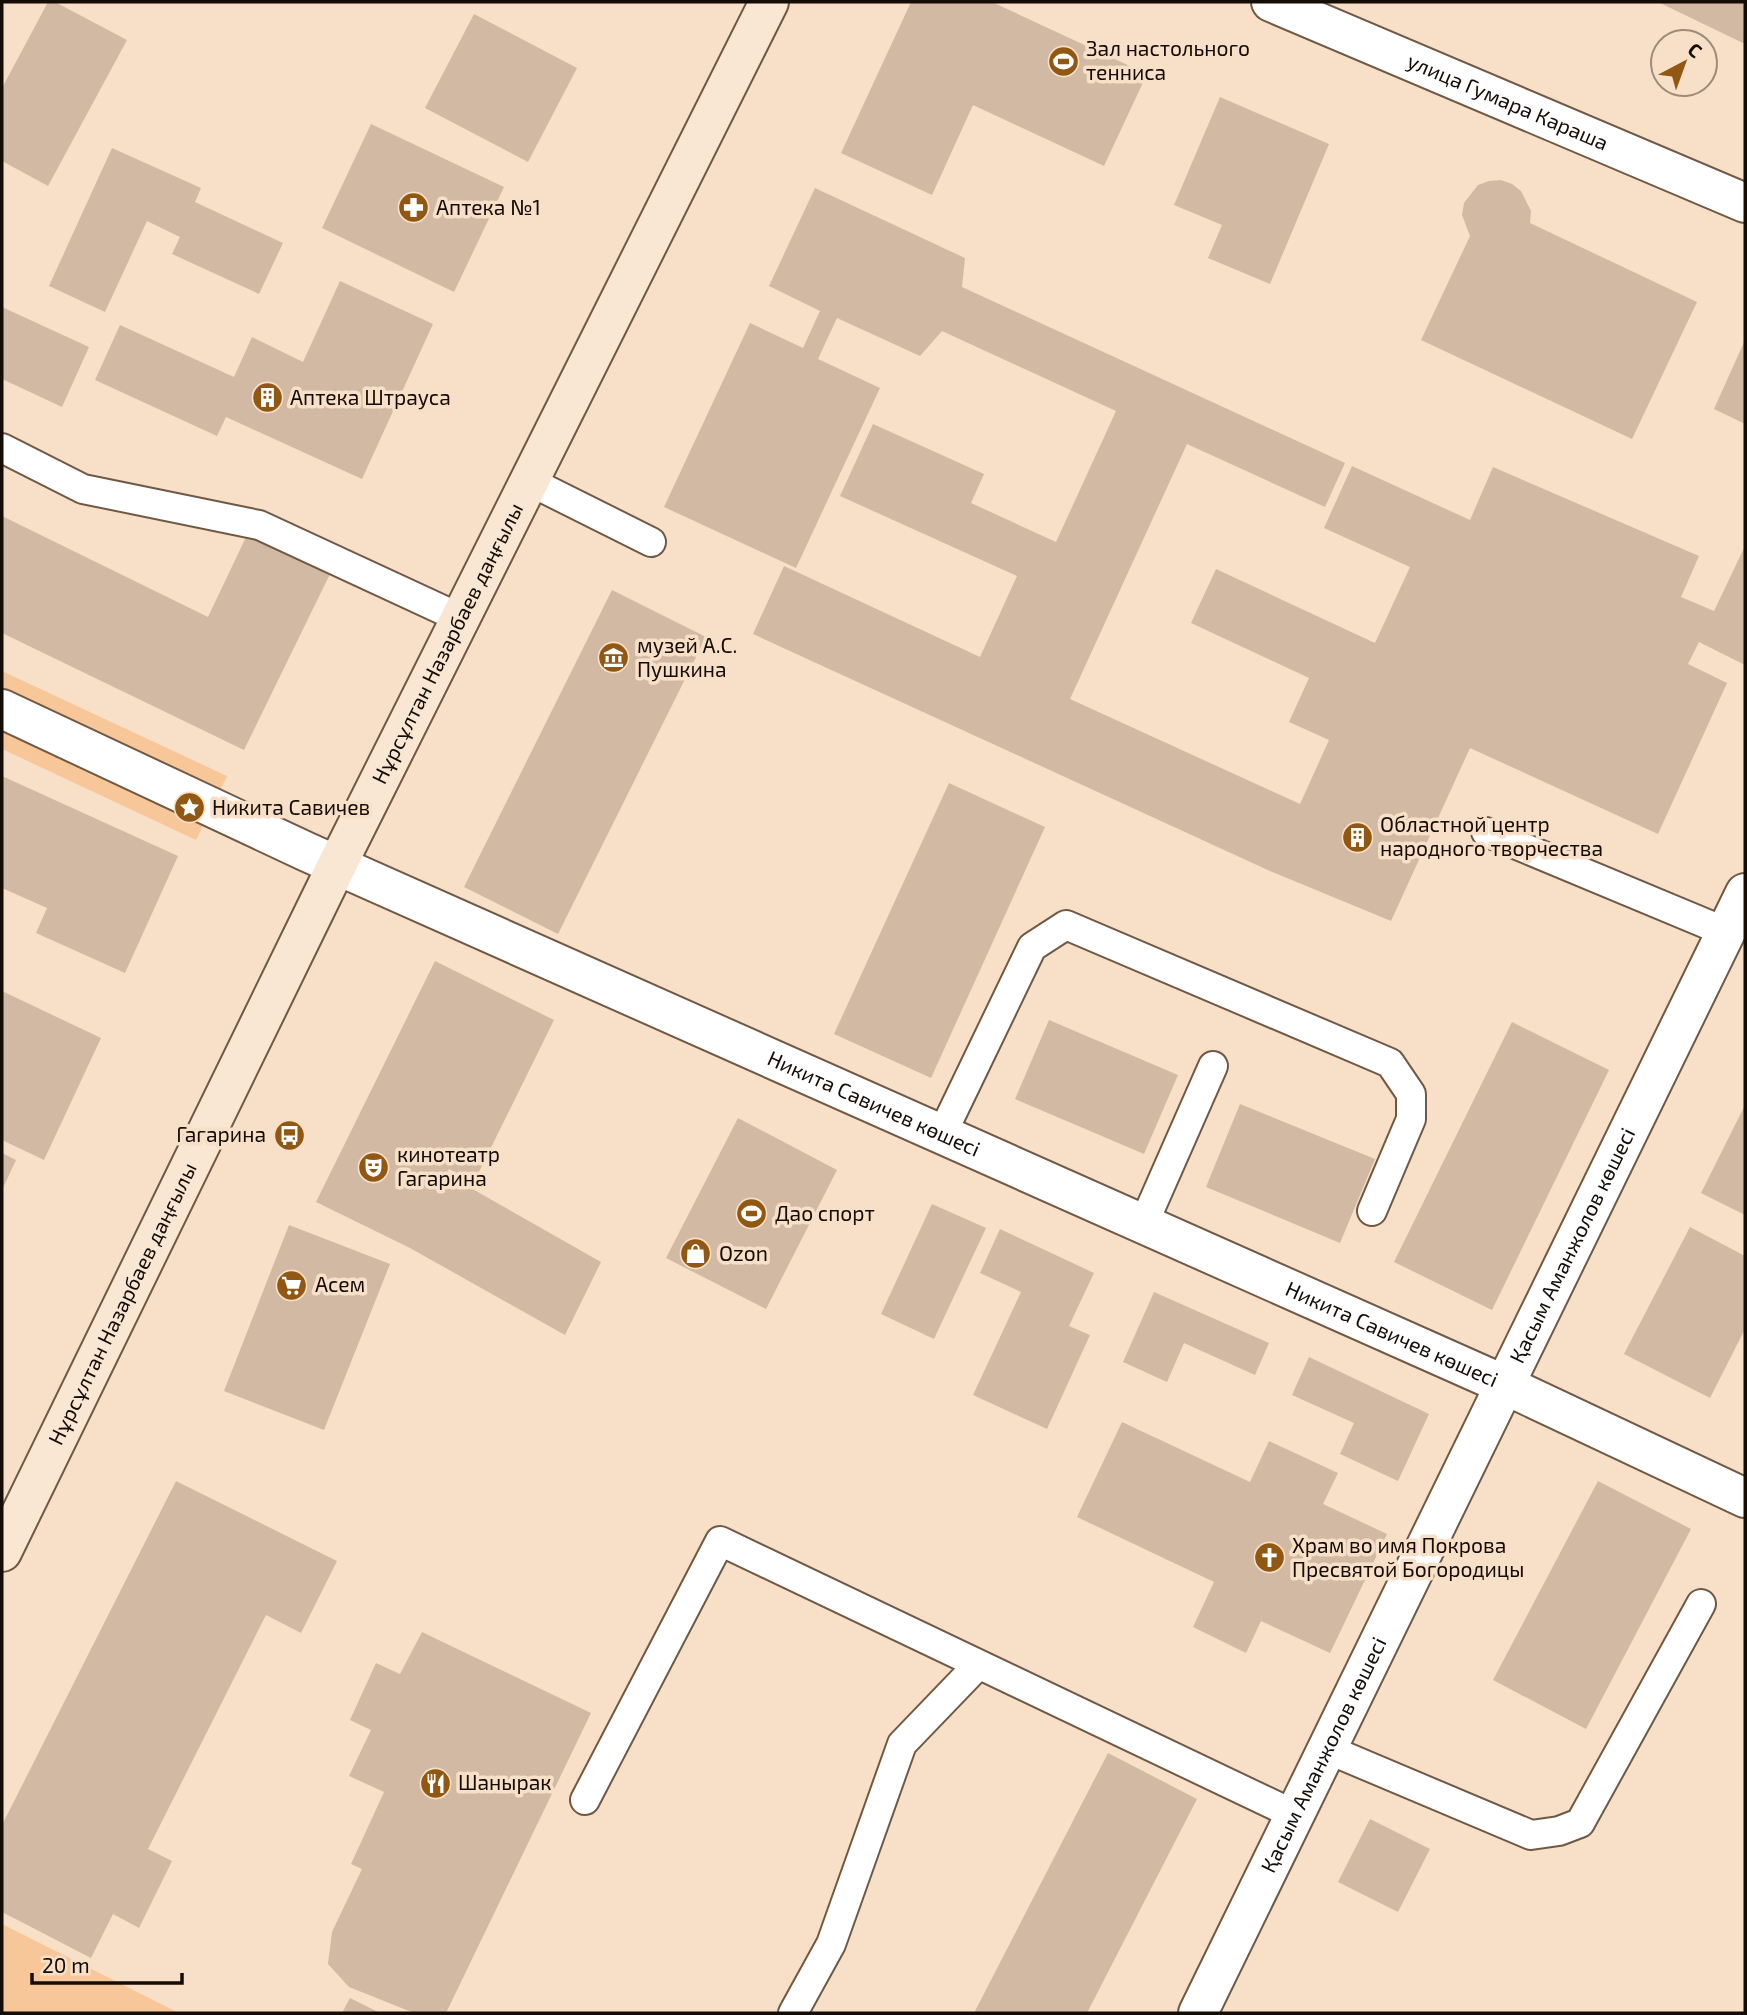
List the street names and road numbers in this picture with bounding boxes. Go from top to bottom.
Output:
street label: улица Гумара Караша [1403,47,1613,155]
street label: Нұрсұлтан Назарбаев даңғылы [366,498,527,788]
street label: Никита Савичев көшесі [764,1045,984,1161]
street label: Қасым Аманжолов көшесі [1503,1123,1639,1367]
street label: Нұрсұлтан Назарбаев даңғылы [42,1158,201,1449]
street label: Никита Савичев көшесі [1282,1275,1502,1391]
street label: Қасым Аманжолов көшесі [1255,1633,1391,1876]

